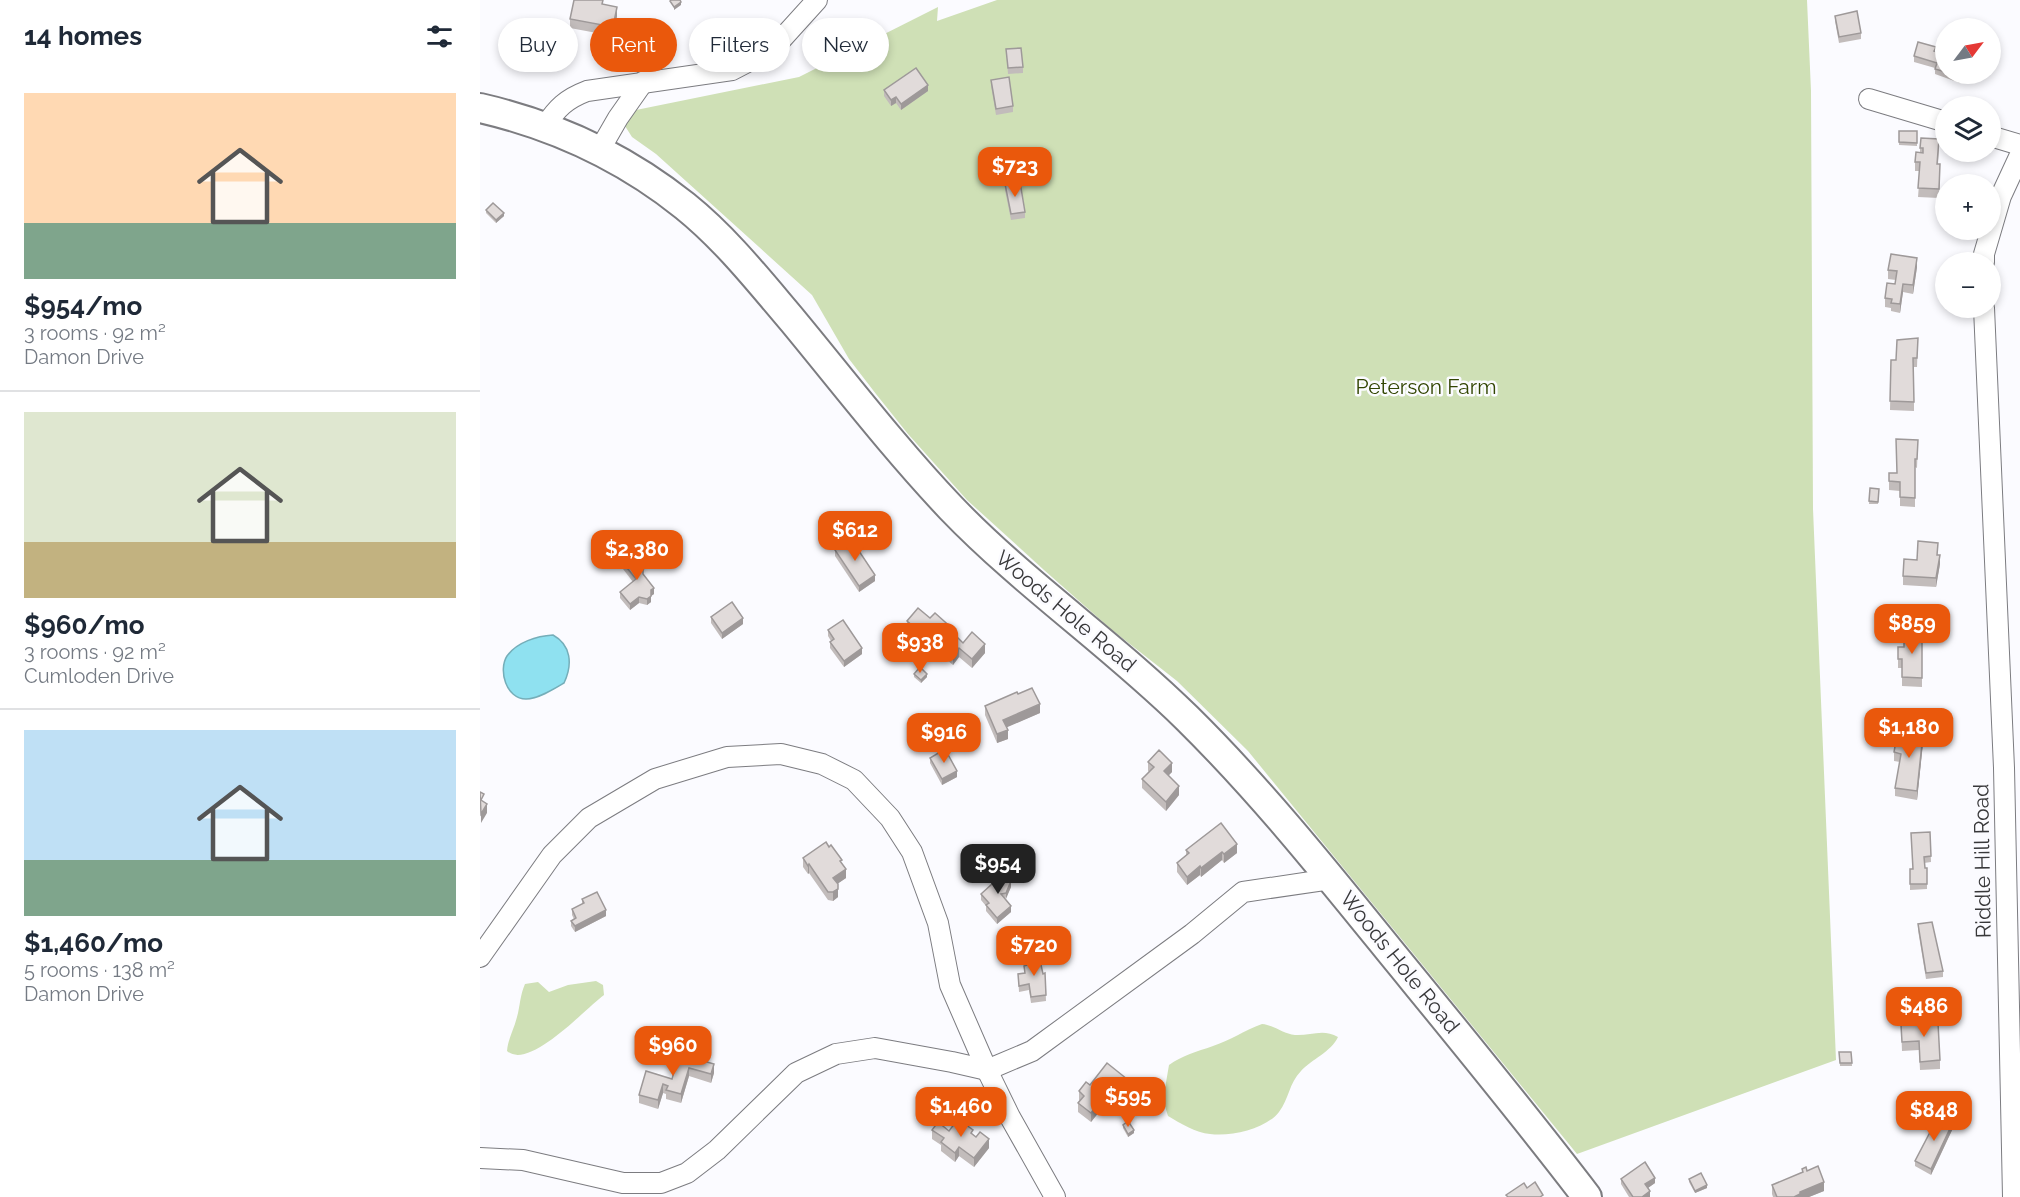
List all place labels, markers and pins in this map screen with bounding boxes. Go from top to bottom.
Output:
pin: $723 [979,147,1051,198]
pin: $612 [819,511,891,562]
pin: $2,380 [588,530,686,581]
pin: $859 [1876,604,1948,655]
pin: $938 [884,623,956,674]
pin: $1,180 [1860,708,1958,759]
pin: $916 [908,713,980,764]
pin: $954 [962,844,1034,895]
pin: $720 [998,926,1070,977]
pin: $486 [1888,987,1960,1038]
pin: $960 [637,1026,709,1077]
pin: $595 [1092,1077,1164,1128]
pin: $1,460 [912,1087,1010,1138]
pin: $848 [1898,1091,1970,1142]

